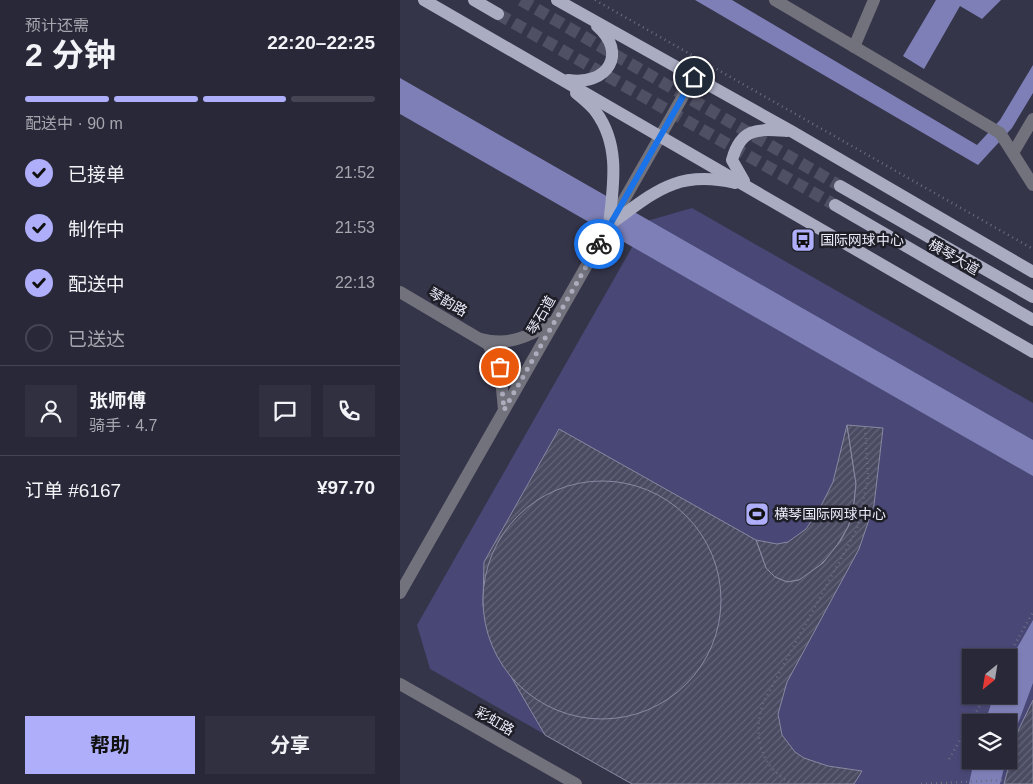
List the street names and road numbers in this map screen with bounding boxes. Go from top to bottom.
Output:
street label: 横琴大道 [926,236,982,278]
street label: 琴韵路 [426,285,470,319]
street label: 琴石道 [524,293,558,337]
street label: 彩虹路 [473,704,517,738]

